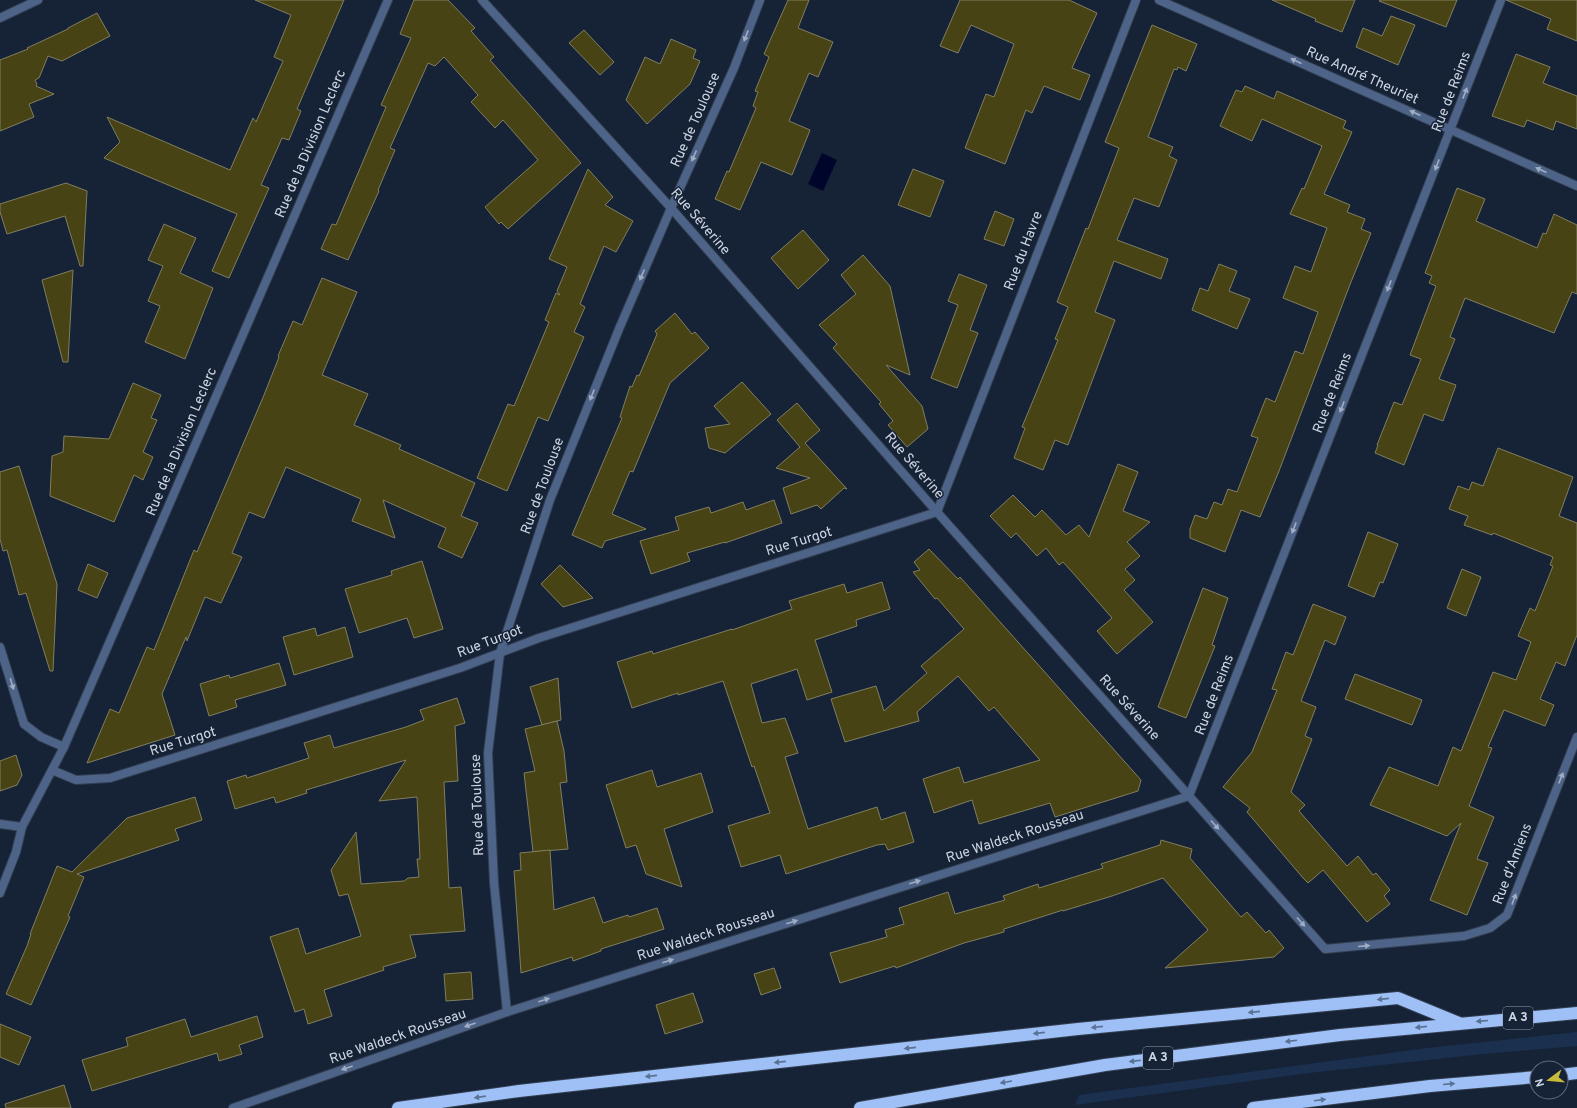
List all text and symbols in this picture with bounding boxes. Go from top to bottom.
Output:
one-way arrow [743,31,749,43]
street label: Rue André Theuriet [1303,44,1421,108]
street label: Rue de Reims [1429,49,1475,135]
one-way arrow [1291,58,1302,64]
street label: Rue de la Division Leclerc [272,67,350,221]
street label: Rue de Toulouse [668,70,724,170]
one-way arrow [1463,86,1469,98]
one-way arrow [1410,110,1421,116]
one-way arrow [691,150,697,162]
one-way arrow [1433,160,1439,172]
one-way arrow [1536,167,1547,173]
street label: Rue Séverine [666,185,734,259]
street label: Rue du Havre [1001,209,1047,293]
one-way arrow [639,269,645,280]
one-way arrow [1386,281,1392,293]
street label: Rue de Reims [1310,350,1356,436]
street label: Rue de la Division Leclerc [143,365,221,519]
one-way arrow [589,389,595,401]
one-way arrow [1338,402,1344,414]
street label: Rue Séverine [880,429,948,503]
street label: Rue de Toulouse [518,435,568,537]
one-way arrow [1291,523,1297,534]
street label: Rue Turgot [764,524,834,560]
street label: Rue Turgot [455,622,525,662]
street label: Rue de Reims [1192,652,1238,738]
street label: Rue Séverine [1095,672,1163,744]
one-way arrow [9,678,15,690]
street label: Rue Turgot [148,724,218,760]
street label: Rue de Toulouse [468,754,488,856]
one-way arrow [1559,771,1565,783]
street label: Rue Waldeck Rousseau [944,807,1086,867]
one-way arrow [1210,820,1219,830]
street label: Rue d'Amiens [1490,821,1536,907]
one-way arrow [910,879,922,885]
one-way arrow [1511,892,1517,904]
street label: Rue Waldeck Rousseau [635,905,777,965]
one-way arrow [1296,917,1306,927]
one-way arrow [786,919,798,925]
one-way arrow [1358,942,1370,949]
one-way arrow [662,958,674,964]
one-way arrow [1377,996,1389,1002]
one-way arrow [538,997,550,1003]
street label: Rue Waldeck Rousseau [327,1006,469,1068]
road number: A 3 [1503,1007,1533,1029]
one-way arrow [1248,1008,1260,1015]
one-way arrow [1476,1018,1488,1024]
one-way arrow [463,1022,475,1028]
one-way arrow [1091,1024,1103,1030]
one-way arrow [1415,1024,1427,1030]
one-way arrow [1033,1030,1045,1037]
one-way arrow [1285,1038,1297,1044]
one-way arrow [904,1044,916,1051]
road number: A 3 [1143,1047,1173,1069]
one-way arrow [1129,1058,1141,1064]
one-way arrow [774,1059,787,1065]
north arrow [1529,1060,1569,1100]
one-way arrow [341,1065,353,1071]
one-way arrow [645,1073,657,1080]
text: N [1533,1077,1548,1088]
one-way arrow [1000,1079,1012,1085]
one-way arrow [1443,1081,1455,1088]
one-way arrow [474,1094,486,1100]
one-way arrow [1314,1096,1326,1103]

